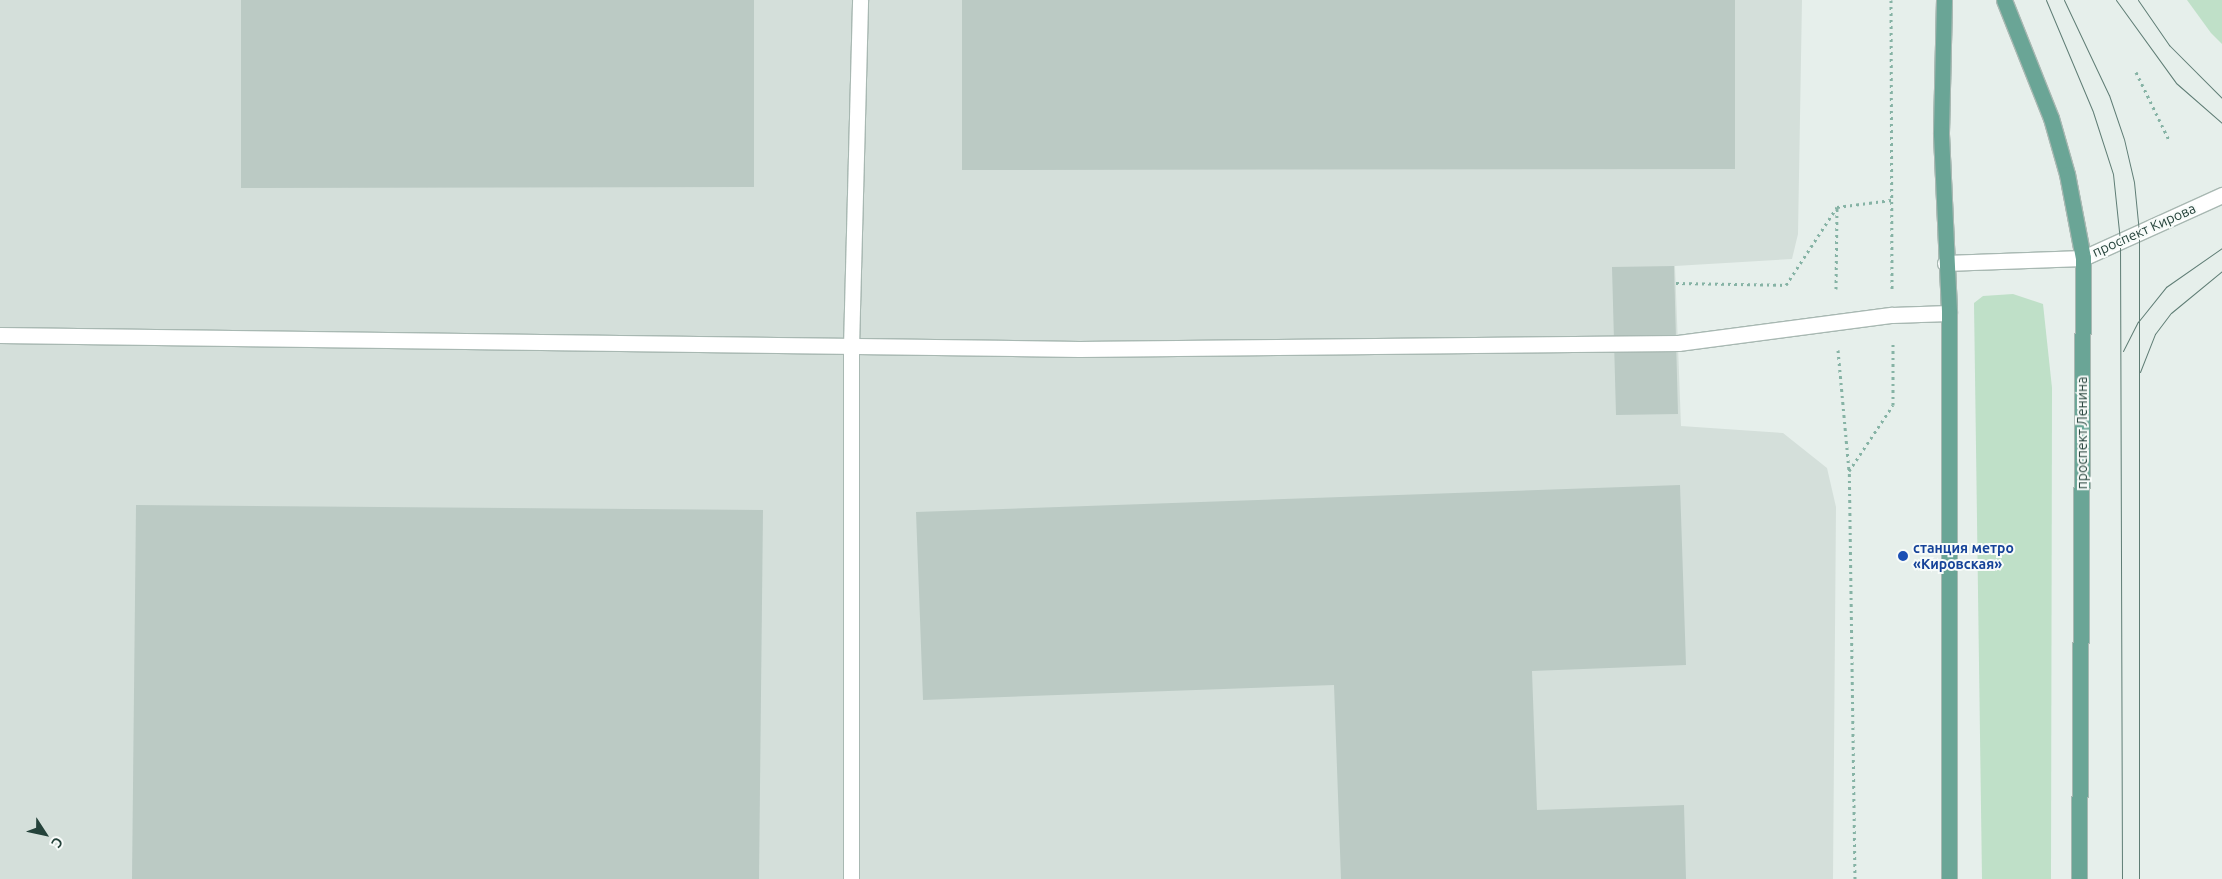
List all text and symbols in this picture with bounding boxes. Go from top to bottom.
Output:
street label: проспект Кирова [2090,200,2198,260]
street label: проспект Ленина [2074,377,2090,489]
place label: станция метро «Кировская» [1913,540,2014,572]
marker: станция метро «Кировская» [1897,550,1909,562]
north arrow [20,809,70,859]
text: С [48,834,66,851]

